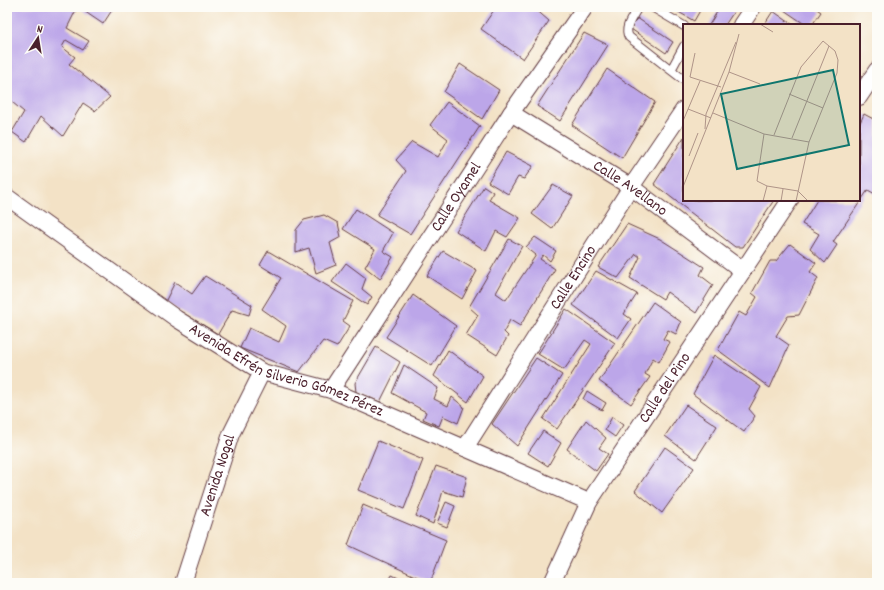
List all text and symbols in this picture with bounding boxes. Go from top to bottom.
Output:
north arrow [18,18,58,58]
text: N [35,22,45,39]
inset map [683,24,860,201]
street label: Calle Avellano [588,155,672,222]
street label: Calle Oyamel [425,158,488,236]
street label: Calle Encino [544,241,603,314]
street label: Avenida Efrén Silverio Gómez Pérez [184,318,387,423]
street label: Calle del Pino [633,348,697,428]
street label: Avenida Nogal [194,431,242,519]

